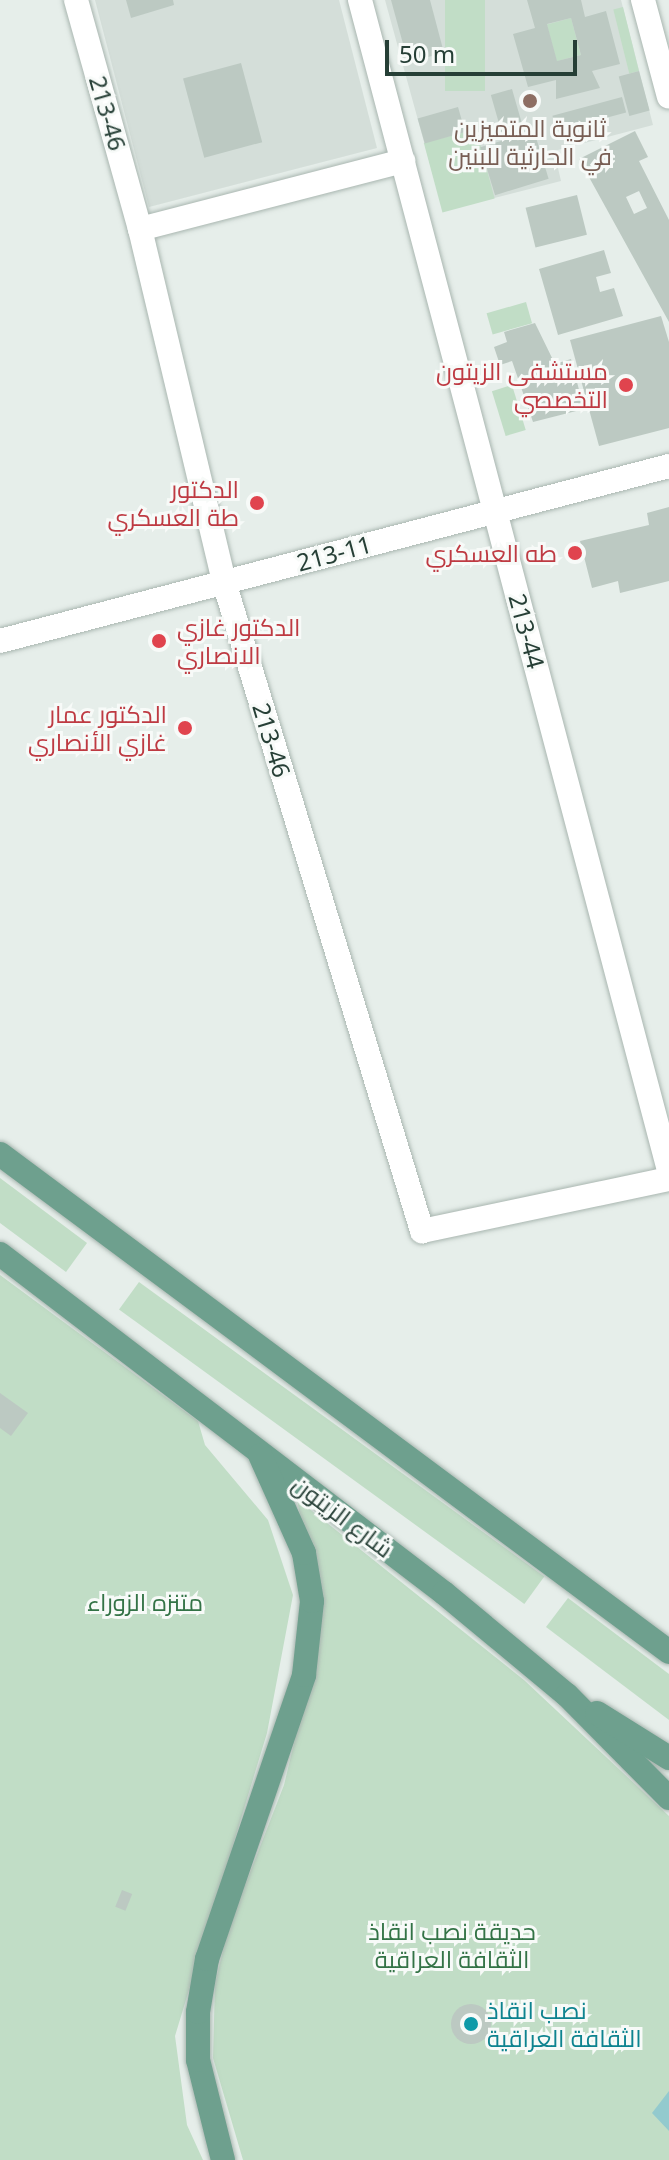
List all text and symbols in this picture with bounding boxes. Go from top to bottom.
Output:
scale bar [389,24,581,74]
text: 50 m [399,37,455,70]
street label: 213-46 [84,72,132,154]
marker: ثانوية المتميزين في الحارثية للبنين [521,92,539,110]
place label: ثانوية المتميزين في الحارثية للبنين [448,114,612,170]
place label: مستشفى الزيتون التخصصي [436,357,608,413]
marker: مستشفى الزيتون التخصصي [615,374,637,396]
place label: الدكتور طة العسكري [108,475,239,531]
marker: الدكتور طة العسكري [246,492,268,514]
street label: 213-11 [293,529,375,577]
place label: طه العسكري [426,539,557,567]
marker: طه العسكري [564,542,586,564]
street label: 213-44 [503,590,551,672]
place label: الدكتور غازي الانصاري [177,613,300,669]
marker: الدكتور غازي الانصاري [148,630,170,652]
street label: 213-46 [247,699,297,781]
place label: الدكتور عمار غازي الأنصاري [28,700,167,756]
marker: الدكتور عمار غازي الأنصاري [174,717,196,739]
street label: شارع الزيتون [287,1469,399,1563]
park label: متنزه الزوراء [87,1588,203,1616]
park label: حديقة نصب انقاذ الثقافة العراقية [368,1917,536,1973]
place label: نصب انقاذ الثقافة العراقية [487,1996,642,2052]
marker: نصب انقاذ الثقافة العراقية [462,2015,480,2033]

